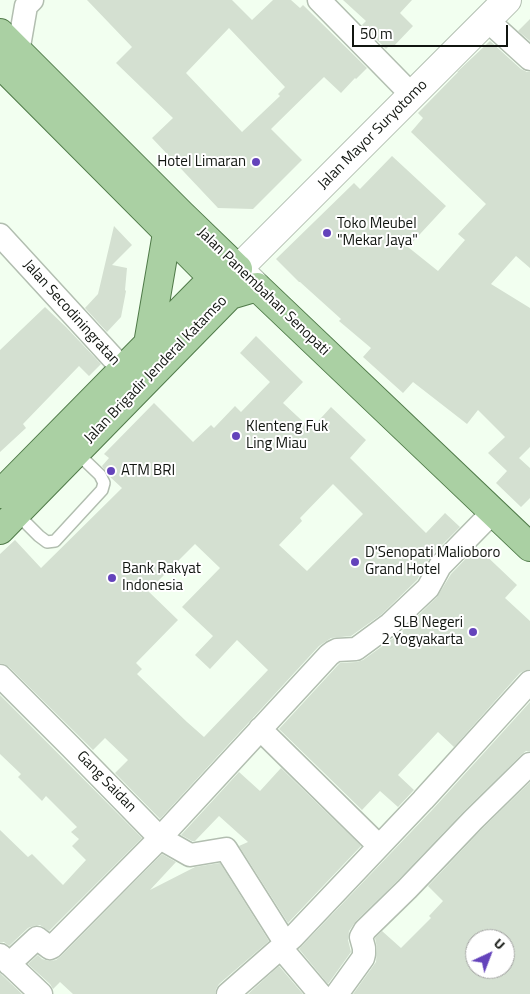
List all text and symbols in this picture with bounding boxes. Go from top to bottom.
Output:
scale bar [355,15,511,47]
text: 50 m [360,22,393,45]
street label: Jalan Mayor Suryotomo [314,76,432,194]
place label: Hotel Limaran [157,153,246,171]
marker: Hotel Limaran [250,156,262,168]
place label: Toko Meubel "Mekar Jaya" [337,215,418,250]
street label: Jalan Panembahan Senopati [193,224,333,360]
marker: Toko Meubel "Mekar Jaya" [321,227,333,239]
street label: Jalan Secodiningratan [19,256,123,370]
street label: Jalan Brigadir Jenderal Katamso [81,293,231,447]
place label: Klenteng Fuk Ling Miau [246,418,328,453]
marker: Klenteng Fuk Ling Miau [230,430,242,442]
place label: ATM BRI [121,462,175,480]
marker: ATM BRI [105,465,117,477]
place label: D'Senopati Malioboro Grand Hotel [365,544,500,579]
marker: D'Senopati Malioboro Grand Hotel [349,556,361,568]
place label: Bank Rakyat Indonesia [122,560,201,595]
marker: Bank Rakyat Indonesia [106,572,118,584]
place label: SLB Negeri 2 Yogyakarta [381,614,463,649]
marker: SLB Negeri 2 Yogyakarta [467,626,479,638]
street label: Gang Saidan [72,748,140,816]
north arrow [465,929,515,979]
text: U [489,933,510,954]

